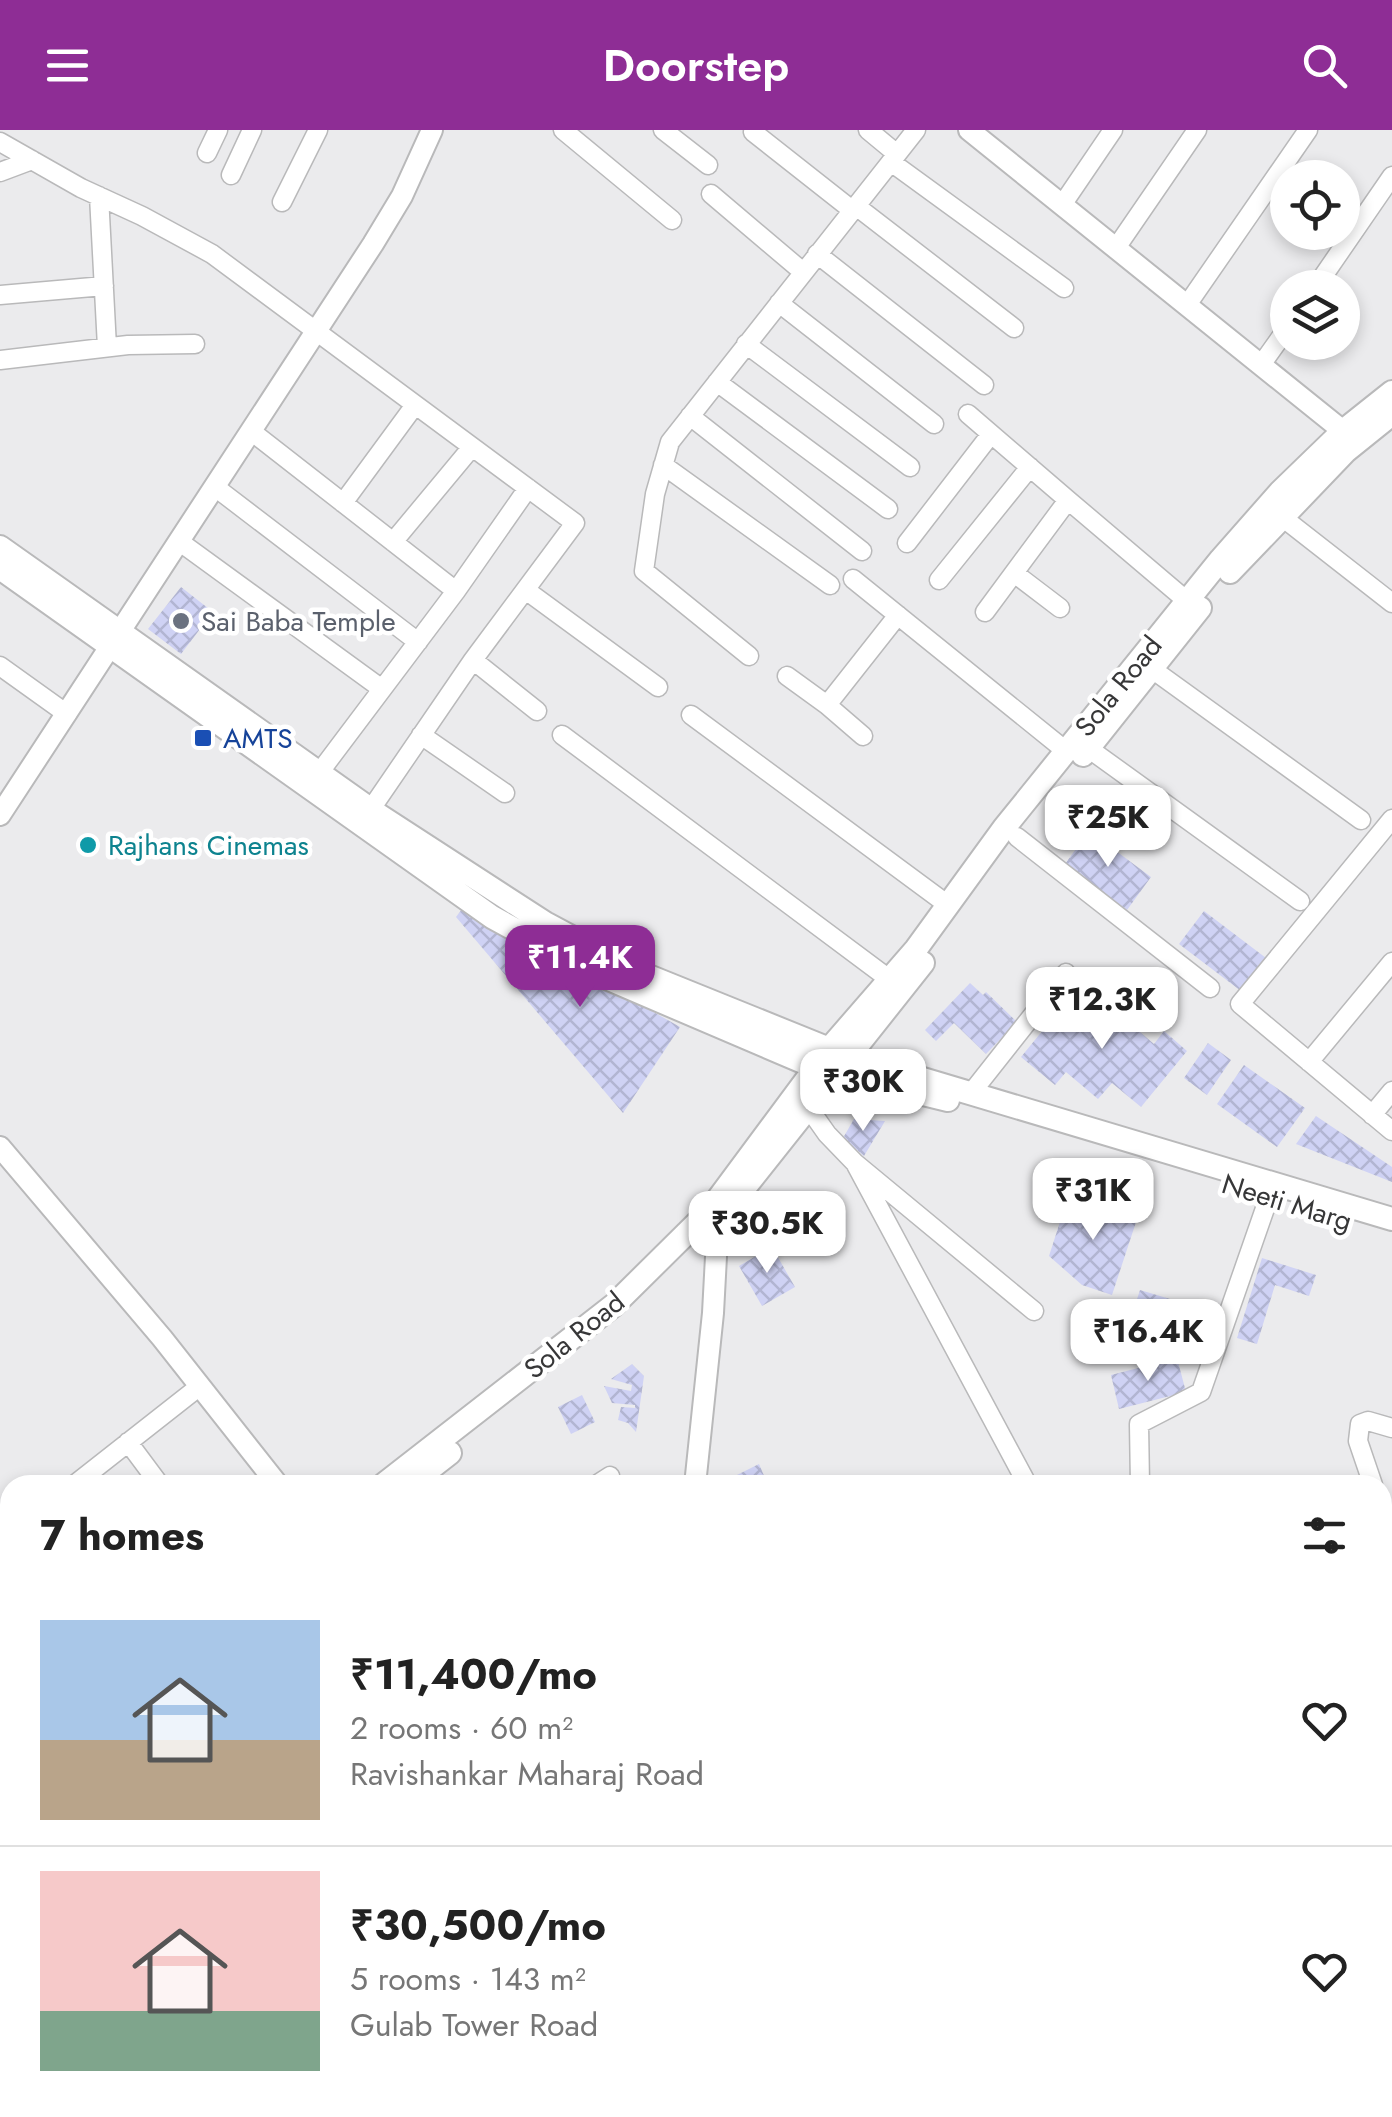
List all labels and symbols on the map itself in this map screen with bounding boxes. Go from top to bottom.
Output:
place label: Sai Baba Temple [201,601,396,642]
marker: Sai Baba Temple [170,610,192,632]
street label: Sola Road [1065,627,1172,746]
place label: AMTS [223,718,293,759]
marker: AMTS [192,727,214,749]
pin: ₹25K [1049,785,1167,870]
place label: Rajhans Cinemas [108,825,309,866]
marker: Rajhans Cinemas [77,834,99,856]
pin: ₹11.4K [499,925,661,1010]
pin: ₹12.3K [1021,967,1183,1052]
pin: ₹30K [804,1049,922,1134]
pin: ₹31K [1034,1158,1152,1243]
street label: Neeti Marg [1217,1163,1357,1242]
pin: ₹30.5K [686,1191,848,1276]
street label: Sola Road [515,1282,634,1389]
pin: ₹16.4K [1067,1299,1229,1384]

